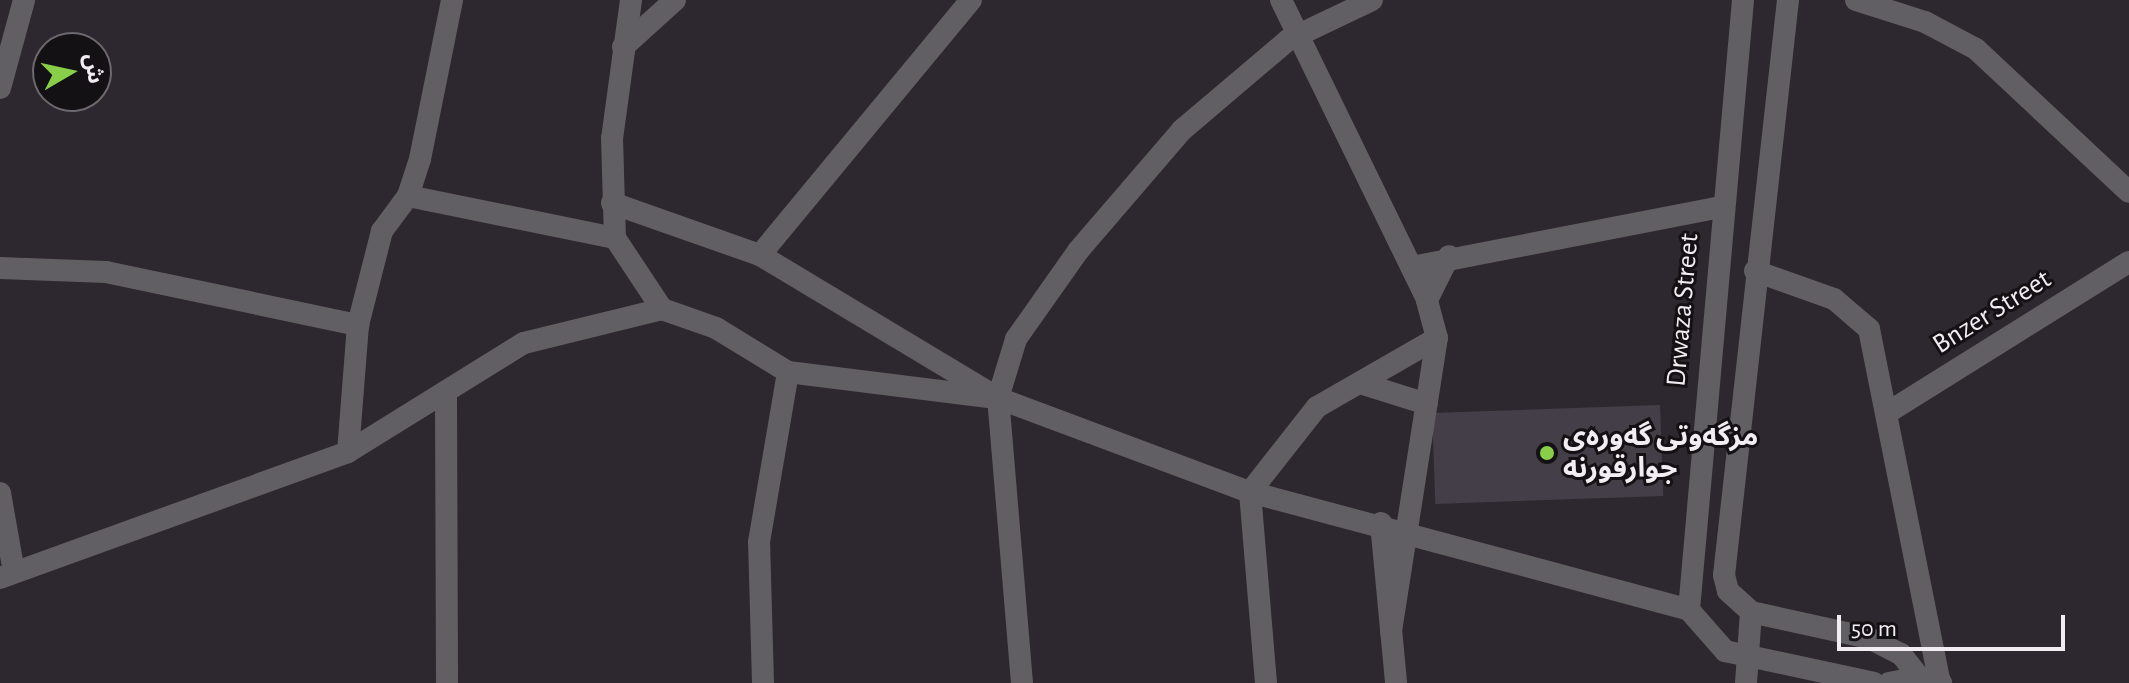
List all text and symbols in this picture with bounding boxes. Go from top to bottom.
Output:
north arrow [32,32,112,112]
text: ش [81,52,107,85]
street label: Drwaza Street [1660,232,1706,388]
street label: Bnzer Street [1927,263,2057,361]
place label: مزگەوتی گەورەی جوارقورنە [1563,420,1758,486]
marker: مزگەوتی گەورەی جوارقورنە [1538,444,1556,462]
scale bar [1841,599,2069,649]
text: 50 m [1851,617,1897,641]

